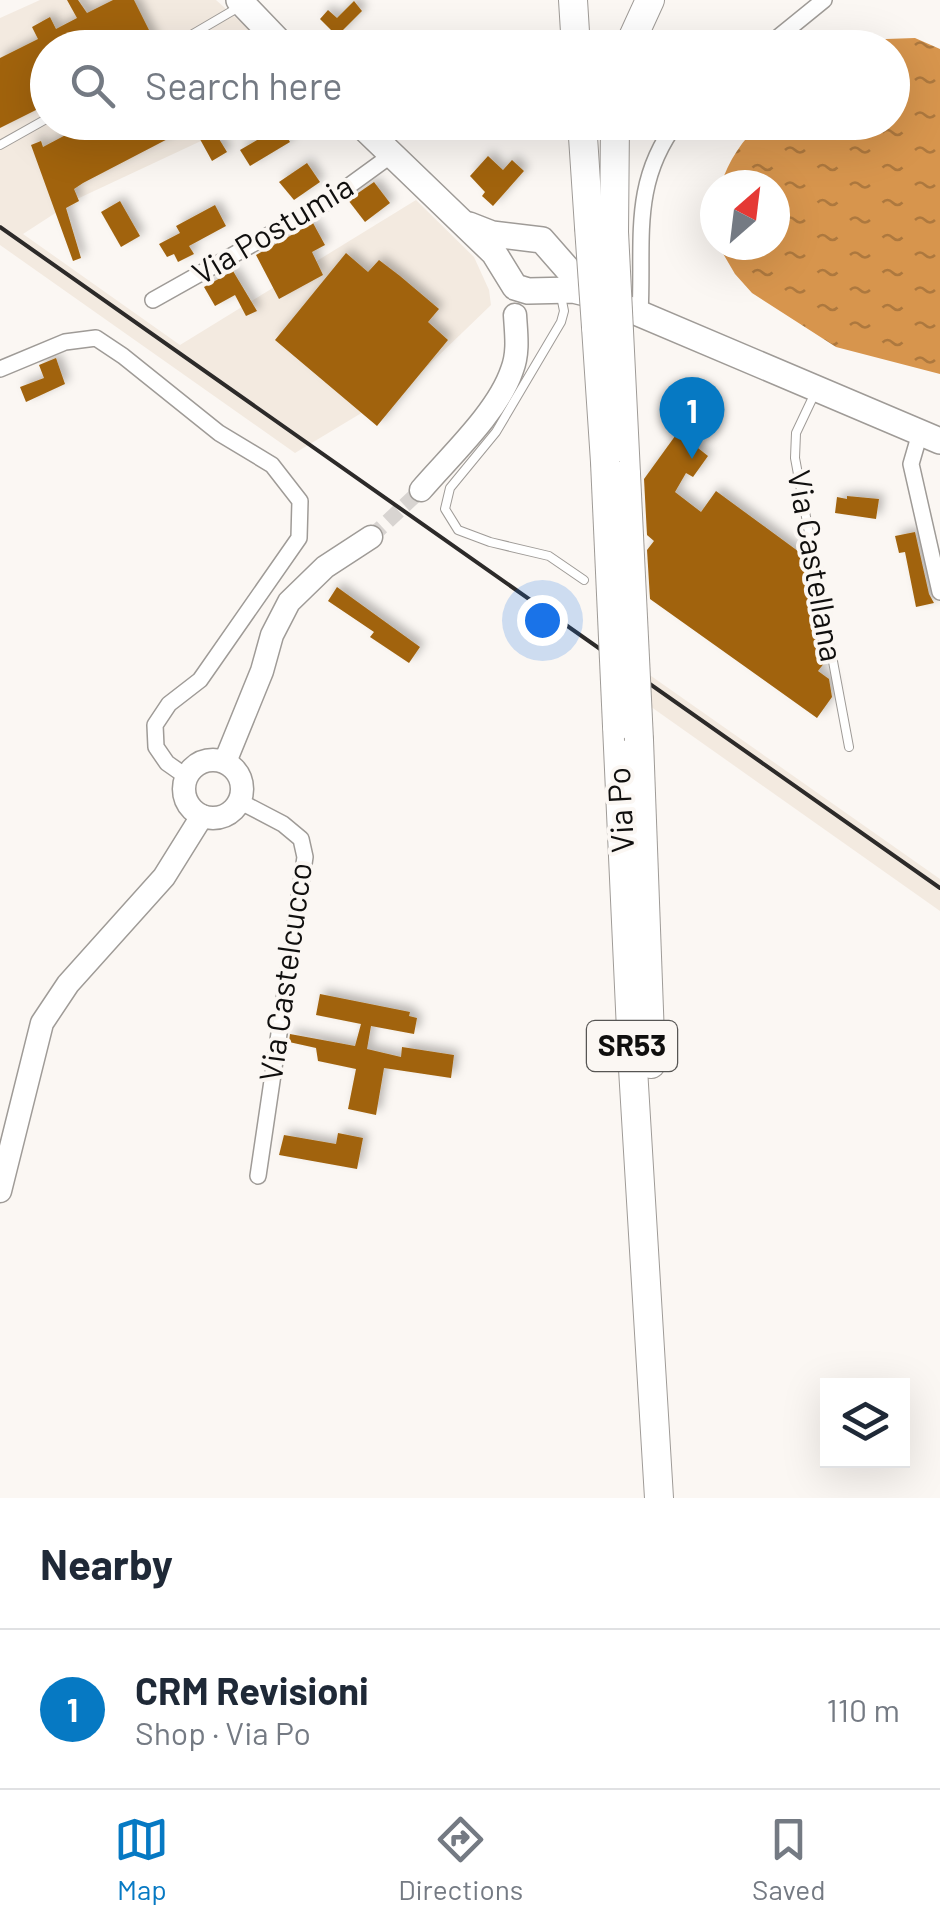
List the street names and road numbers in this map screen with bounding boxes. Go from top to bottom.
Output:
street label: Via Postumia [185,165,359,291]
street label: Via Castellana [781,467,852,664]
street label: Via Po [598,766,640,854]
street label: Via Castelcucco [250,860,318,1084]
road number: SR53 [587,1021,677,1071]

